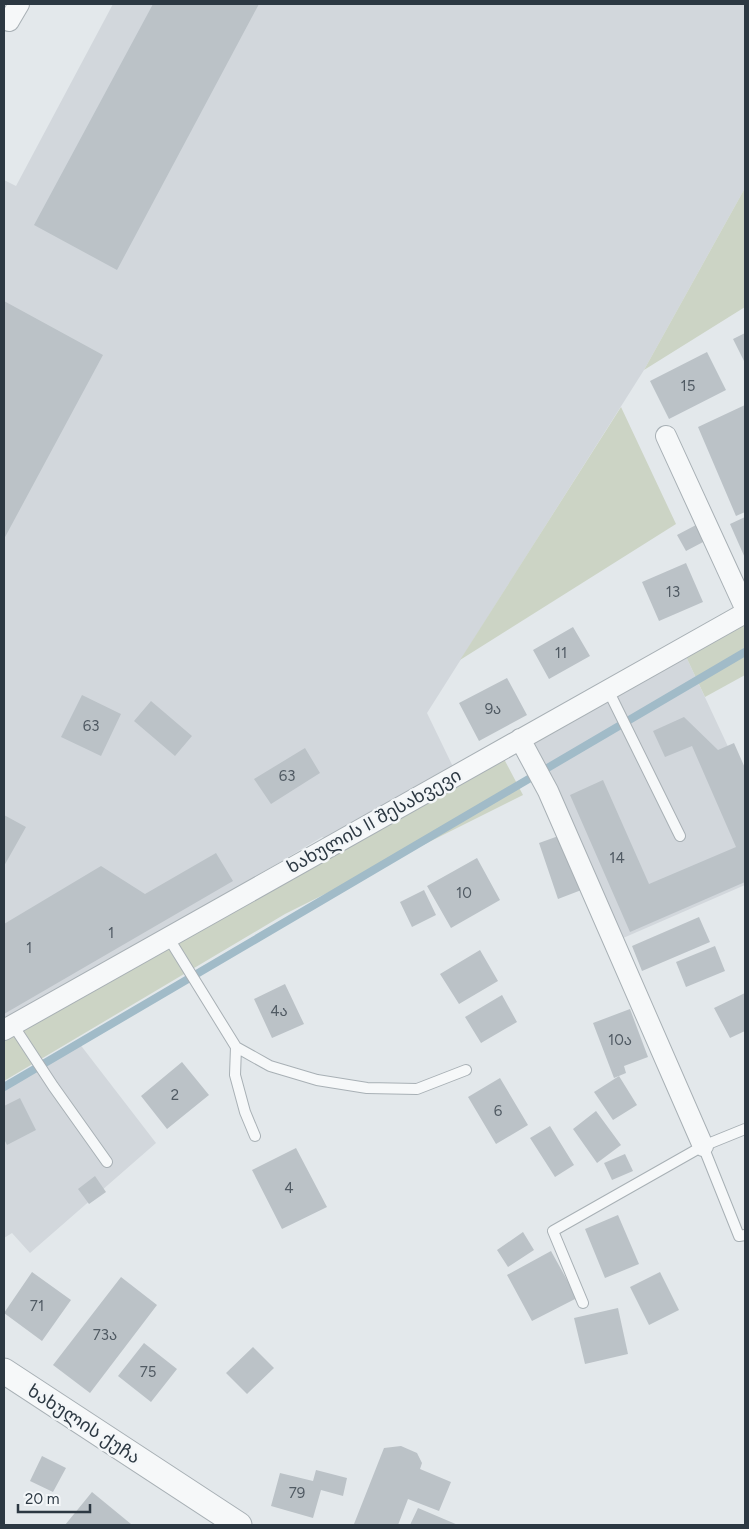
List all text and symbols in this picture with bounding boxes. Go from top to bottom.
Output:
house number: 15 [681,377,695,395]
house number: 13 [666,583,680,601]
house number: 11 [555,644,567,662]
house number: 9ა [485,700,501,718]
house number: 63 [83,717,99,735]
street label: ხახულის II შესახვევი [283,764,465,878]
house number: 63 [279,767,295,785]
house number: 14 [609,849,625,867]
house number: 10 [456,884,472,902]
house number: 1 [108,924,114,942]
house number: 1 [26,939,32,957]
house number: 4ა [270,1002,288,1020]
house number: 10ა [608,1031,632,1049]
house number: 2 [171,1086,179,1104]
house number: 6 [494,1102,503,1120]
house number: 4 [284,1179,294,1197]
house number: 71 [30,1297,44,1315]
house number: 73ა [93,1326,117,1344]
house number: 75 [140,1363,156,1381]
street label: ხახულის ქუჩა [24,1379,144,1469]
scale bar [18,1482,90,1514]
house number: 79 [289,1484,305,1502]
text: 20 m [25,1490,59,1508]

